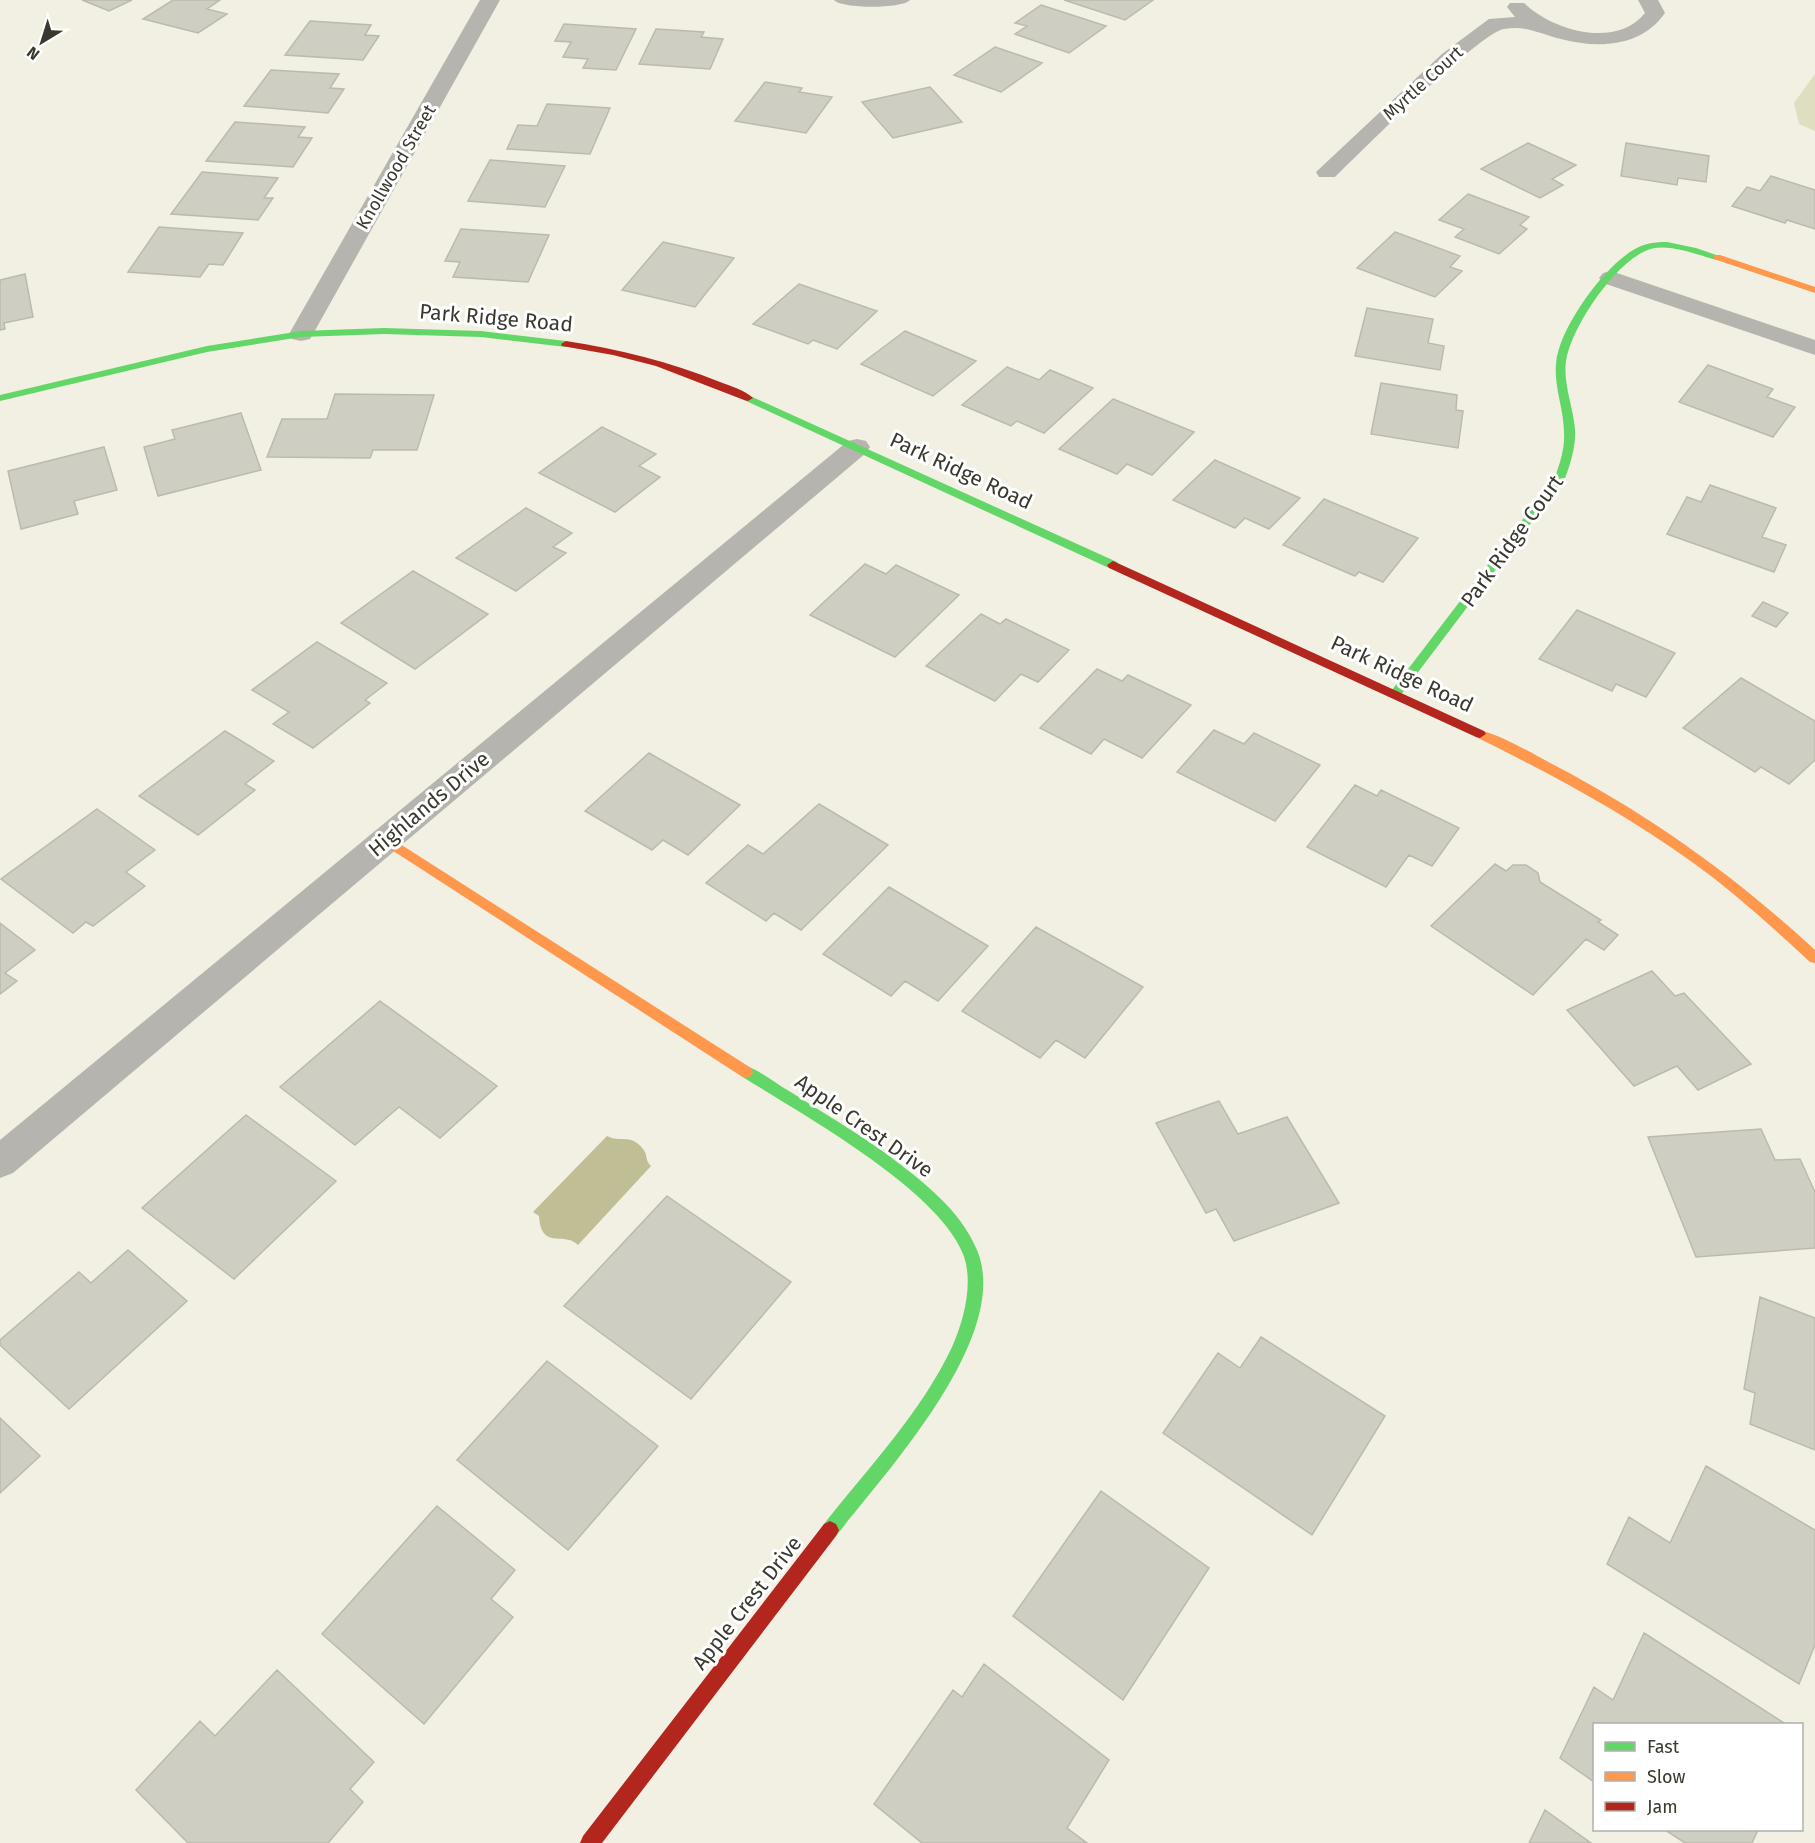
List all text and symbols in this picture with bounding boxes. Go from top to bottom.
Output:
north arrow [12,12,72,72]
street label: Myrtle Court [1378,41,1468,125]
text: N [23,43,43,64]
street label: Knollwood Street [351,100,441,233]
street label: Park Ridge Road [418,298,574,338]
street label: Park Ridge Road [886,427,1036,515]
street label: Park Ridge Court [1455,469,1569,612]
street label: Park Ridge Road [1327,630,1477,718]
street label: Highlands Drive [363,746,495,862]
street label: Apple Crest Drive [790,1069,938,1183]
street label: Apple Crest Drive [687,1531,807,1675]
legend [1593,1723,1803,1831]
text: Fast [1647,1736,1680,1758]
text: Slow [1647,1766,1686,1788]
text: Jam [1647,1796,1678,1818]

